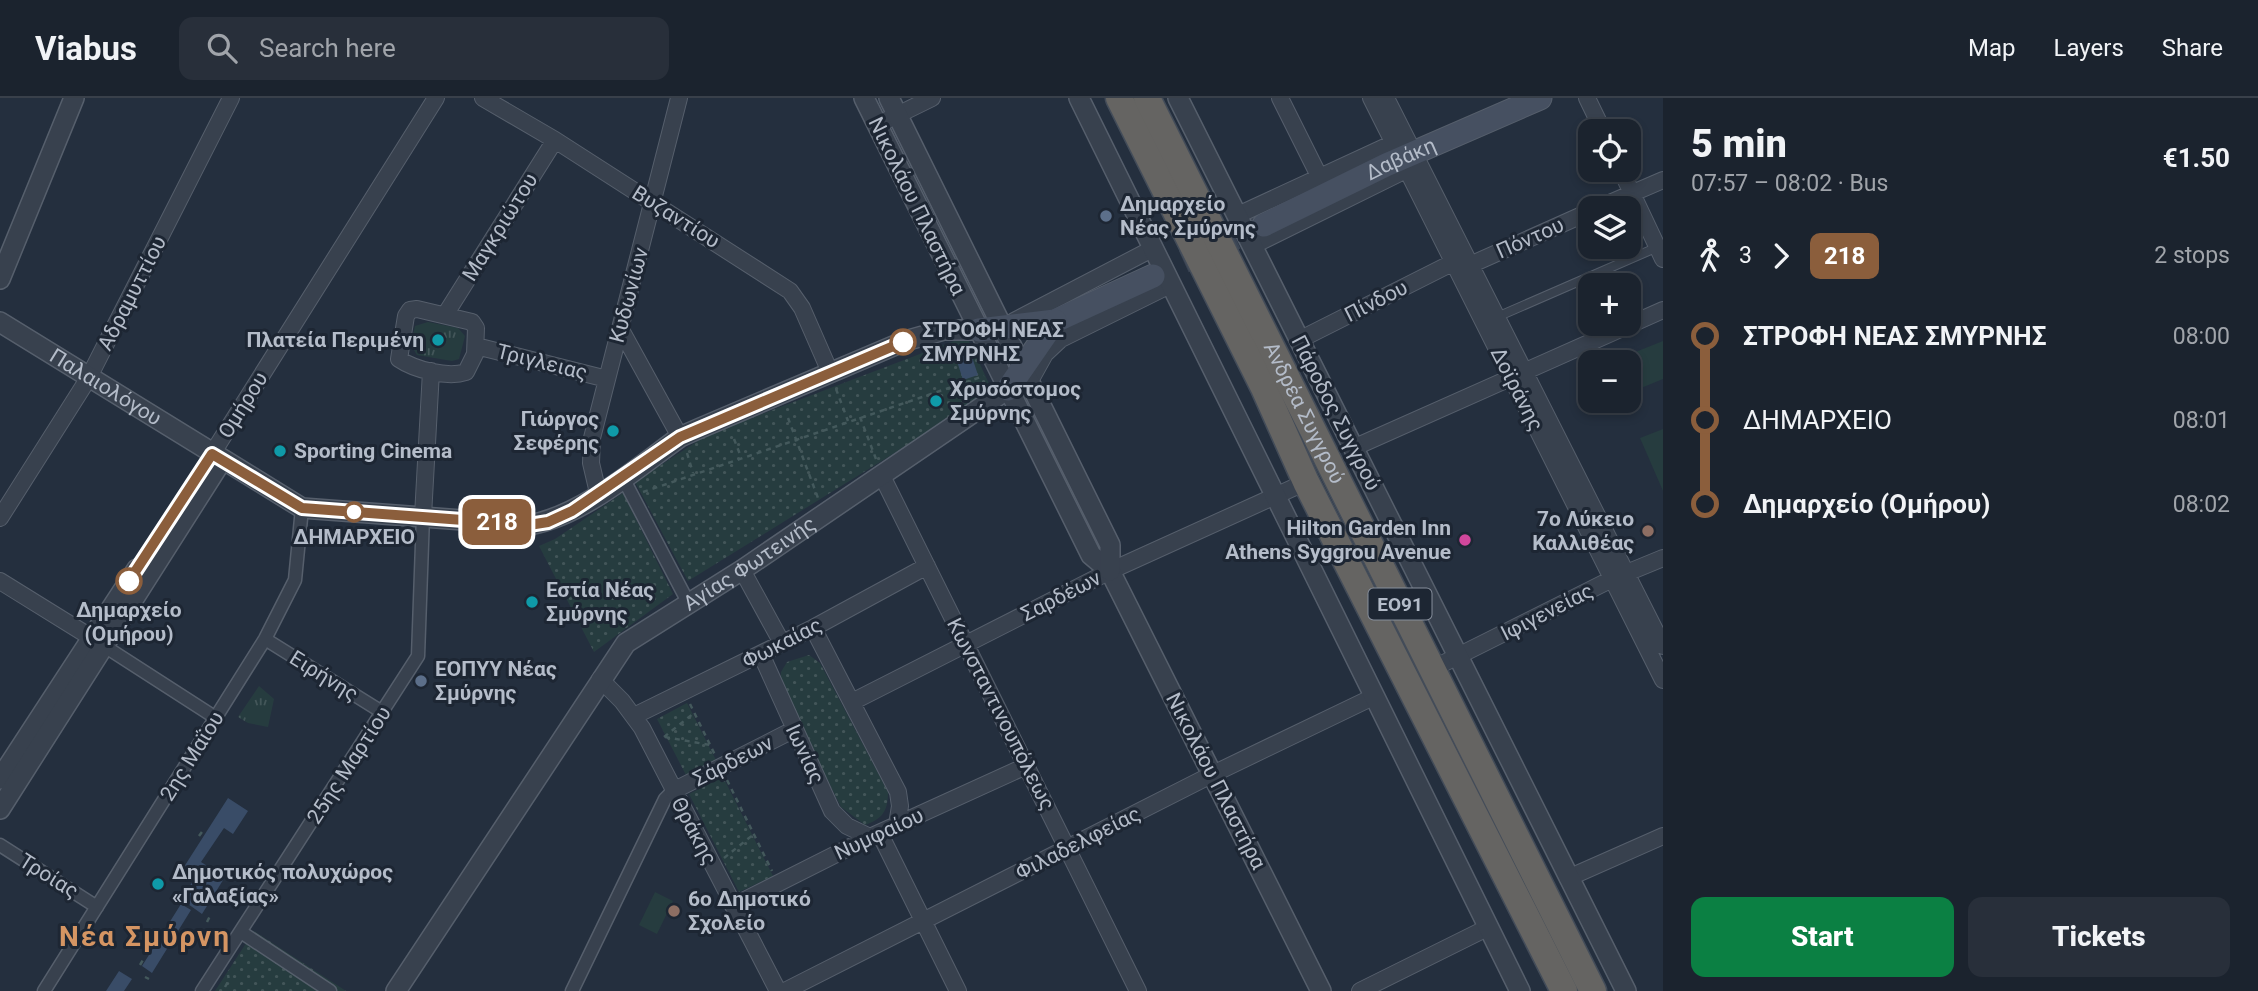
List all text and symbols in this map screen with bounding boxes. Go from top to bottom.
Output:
search box [179,17,669,80]
text: Viabus [35,29,137,68]
icon: search [203,29,241,67]
text: Search here [259,33,396,63]
text: Map [1968,34,2016,62]
text: Layers [2054,34,2124,62]
text: Share [2162,34,2223,62]
street label: Νικολάου Πλαστήρα [864,113,971,299]
map controls [1578,119,1641,413]
button: locate [1578,119,1641,182]
text: 5 min [1691,122,1787,166]
street label: Δαβάκη [1362,133,1440,185]
text: €1.50 [2163,143,2230,173]
street label: Μαγκριώτου [457,169,543,285]
text: 07:57 – 08:02 · Bus [1691,170,1888,197]
street label: Βυζαντίου [628,181,724,253]
place label: Δημαρχείο Νέας Σμύρνης [1120,192,1256,240]
button: layers [1578,196,1641,259]
marker: Δημαρχείο Νέας Σμύρνης [1098,208,1114,224]
street label: Πόντου [1493,213,1567,263]
street label: Αδραμυττίου [93,232,171,354]
icon: walk [1691,237,1729,275]
icon: forward [1762,237,1800,275]
text: 3 [1739,242,1752,269]
text: 218 [1824,242,1865,270]
text: 2 stops [2154,242,2230,269]
street label: Κυδωνίων [605,245,653,345]
button: + [1578,273,1641,336]
street label: Πίνδου [1341,275,1411,327]
place label: ΣΤΡΟΦΗ ΝΕΑΣ ΣΜΥΡΝΗΣ [922,318,1064,366]
text: ΣΤΡΟΦΗ ΝΕΑΣ ΣΜΥΡΝΗΣ [1743,321,2046,351]
text: 08:00 [2173,323,2230,350]
place label: Πλατεία Περιμένη [246,328,424,352]
marker: ΣΤΡΟΦΗ ΝΕΑΣ ΣΜΥΡΝΗΣ [890,329,916,355]
street label: Πάροδος Συγγρού [1287,331,1385,495]
marker: Πλατεία Περιμένη [430,332,446,348]
street label: Ανδρέα Συγγρού [1259,338,1350,488]
street label: Τριγλειας [494,339,590,385]
street label: Δοϊράνης [1486,343,1548,435]
street label: Παλαιολόγου [45,344,166,430]
button: − [1578,350,1641,413]
street label: Ομήρου [213,367,273,443]
place label: Χρυσόστομος Σμύρνης [950,377,1081,425]
marker: Χρυσόστομος Σμύρνης [928,393,944,409]
text: ΔΗΜΑΡΧΕΙΟ [1743,405,1892,435]
place label: Γιώργος Σεφέρης [514,407,599,455]
text: 08:01 [2173,407,2230,434]
marker: Γιώργος Σεφέρης [605,423,621,439]
place label: Sporting Cinema [294,439,452,463]
marker: Sporting Cinema [272,443,288,459]
text: Δημαρχείο (Ομήρου) [1743,489,1990,519]
text: 08:02 [2173,491,2230,518]
line badge: 218 [457,499,537,545]
marker: ΔΗΜΑΡΧΕΙΟ [344,502,364,522]
place label: 7ο Λύκειο Καλλιθέας [1532,507,1634,555]
text: 218 [476,508,518,536]
street label: Αγίας Φωτεινής [679,511,820,616]
place label: Hilton Garden Inn Athens Syggrou Avenue [1225,516,1451,564]
marker: 7ο Λύκειο Καλλιθέας [1640,523,1656,539]
place label: ΔΗΜΑΡΧΕΙΟ [293,525,415,549]
marker: Hilton Garden Inn Athens Syggrou Avenue [1457,532,1473,548]
street label: Σαρδέων [1017,566,1105,626]
marker: Δημαρχείο (Ομήρου) [116,568,142,594]
place label: Εστία Νέας Σμύρνης [546,578,654,626]
street label: Ιφιγενείας [1497,579,1597,645]
road number: ΕΟ91 [1368,589,1432,620]
marker: Εστία Νέας Σμύρνης [524,594,540,610]
place label: Δημαρχείο (Ομήρου) [76,598,182,646]
street label: Φωκαίας [738,613,826,673]
street label: Κωνσταντινουπόλεως [942,614,1060,814]
street label: Ειρήνης [285,646,363,706]
place label: ΕΟΠΥΥ Νέας Σμύρνης [435,657,557,705]
marker: ΕΟΠΥΥ Νέας Σμύρνης [413,673,429,689]
street label: Νικολάου Πλαστήρα [1161,689,1271,873]
street label: 25ης Μαρτίου [302,702,396,828]
street label: 2ης Μαΐου [155,707,229,805]
street label: Ιωνίας [781,720,829,788]
street label: Σάρδεων [689,731,777,791]
street label: Θράκης [666,793,722,869]
street label: Φιλαδελφείας [1012,801,1144,885]
street label: Νυμφαίου [831,803,927,865]
street label: Τροίας [15,849,83,903]
place label: Δημοτικός πολυχώρος «Γαλαξίας» [172,860,393,908]
marker: Δημοτικός πολυχώρος «Γαλαξίας» [150,876,166,892]
place label: 6ο Δημοτικό Σχολείο [688,887,811,935]
button: Start [1691,897,1954,977]
button: Tickets [1968,897,2230,977]
marker: 6ο Δημοτικό Σχολείο [666,903,682,919]
district label: Νέα Σμύρνη [59,920,231,953]

